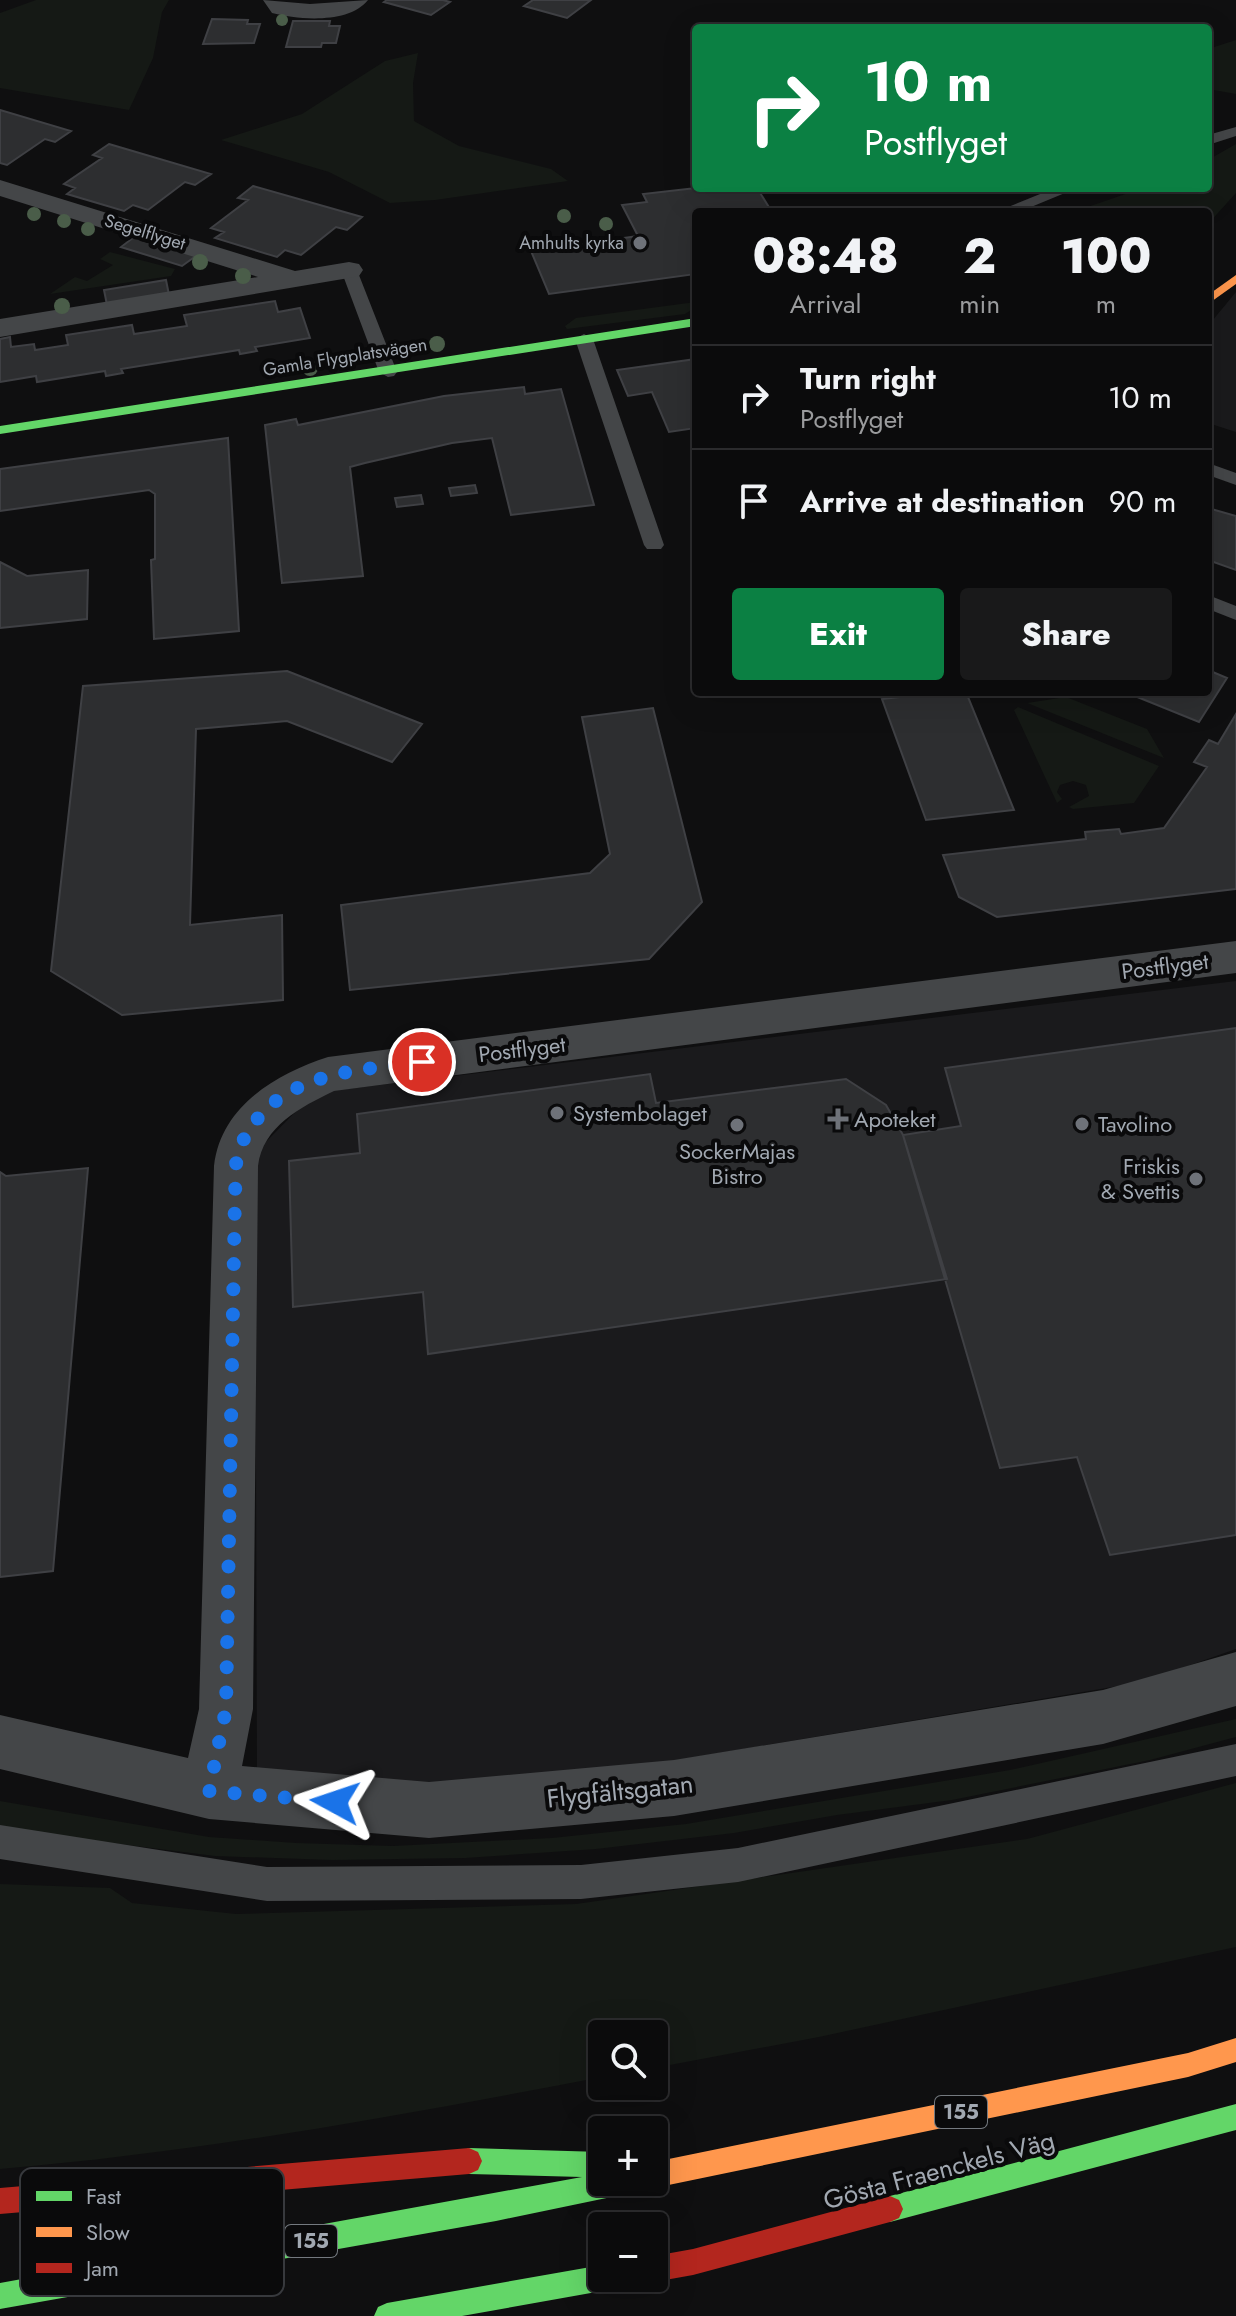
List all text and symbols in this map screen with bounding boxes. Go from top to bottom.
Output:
text: 10 m [864,41,992,122]
icon: right [732,56,836,160]
text: Postflyget [864,116,1007,168]
street label: Segelflyget [101,207,189,257]
text: 08:48 [753,222,899,291]
text: 2 [963,222,996,291]
text: 100 [1061,222,1151,291]
place label: Amhults kyrka [519,230,624,256]
marker: Amhults kyrka [631,234,649,252]
text: Arrival [790,285,862,323]
text: min [959,285,1000,323]
text: m [1096,285,1116,323]
street label: Gamla Flygplatsvägen [261,331,429,383]
text: Turn right [800,357,936,400]
icon: right [732,375,776,419]
text: 10 m [1108,376,1172,419]
text: Postflyget [800,400,903,438]
icon: arrive [732,479,776,523]
text: Arrive at destination [800,480,1085,523]
text: 90 m [1109,480,1176,523]
button: Exit [732,588,944,680]
button: Share [960,588,1172,680]
street label: Postflyget [1120,945,1211,987]
pin [388,1028,456,1096]
street label: Postflyget [477,1028,568,1070]
icon: arrive [400,1040,444,1084]
place label: Systembolaget [573,1097,707,1129]
place label: Apoteket [854,1103,936,1135]
marker: Systembolaget [548,1104,566,1122]
place label: Tavolino [1098,1108,1172,1140]
marker: Apoteket [829,1110,847,1128]
marker: Tavolino [1073,1115,1091,1133]
marker: SockerMajas Bistro [728,1116,746,1134]
place label: SockerMajas Bistro [679,1135,795,1192]
place label: Friskis & Svettis [1101,1150,1180,1207]
marker: Friskis & Svettis [1187,1170,1205,1188]
position arrow [293,1760,377,1844]
street label: Flygfältsgatan [545,1764,695,1818]
map controls [588,2020,668,2292]
button: search [588,2020,668,2100]
road number: 155 [935,2096,987,2128]
button: + [588,2116,668,2196]
street label: Gösta Fraenckels Väg [819,2121,1059,2219]
legend [20,2168,284,2296]
text: Fast [86,2180,122,2212]
button: − [588,2212,668,2292]
text: Slow [86,2216,130,2248]
road number: 155 [285,2225,337,2257]
text: Jam [83,2252,119,2284]

